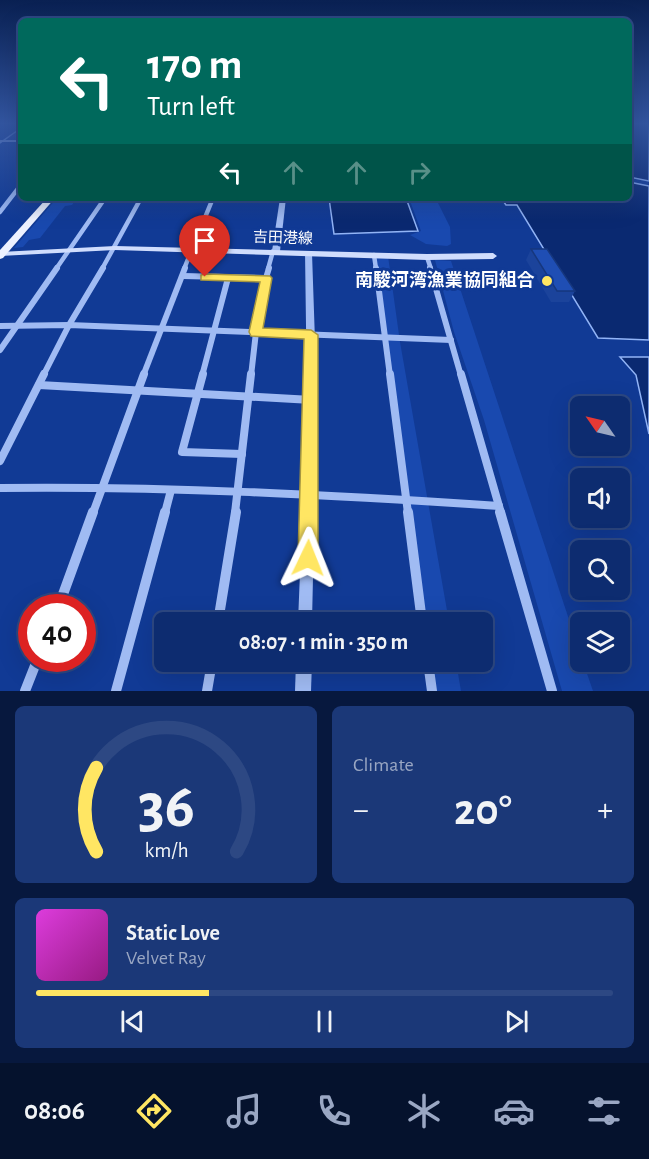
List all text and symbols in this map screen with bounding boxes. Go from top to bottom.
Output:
icon: left [48,42,126,120]
text: 170 m [147,44,242,86]
text: Turn left [147,93,235,120]
icon: left [214,156,247,189]
icon: ahead [277,156,310,189]
icon: ahead [340,156,373,189]
icon: right [403,156,436,189]
pin [179,215,230,277]
icon: arrive [188,224,221,257]
street label: 吉田港線 [253,228,313,247]
place label: 南駿河湾漁業協同組合 [355,270,535,290]
marker: 南駿河湾漁業協同組合 [540,274,554,288]
north arrow [570,396,630,456]
map controls [570,396,630,672]
button: sound [570,468,630,528]
position arrow [276,526,340,590]
button: search [570,540,630,600]
speed limit sign: 40 [18,594,96,672]
button: layers [570,612,630,672]
text: 08:07 · 1 min · 350 m [239,631,408,653]
text: Climate [353,755,414,775]
text: 36 [137,776,195,838]
text: 20° [454,788,512,833]
text: − [353,794,369,827]
text: + [597,794,613,827]
text: km/h [144,840,188,861]
text: Static Love [126,922,220,944]
text: Velvet Ray [126,948,206,968]
icon: previous [116,1005,149,1038]
icon: pause [308,1005,341,1038]
icon: next [500,1005,533,1038]
icon: directions [133,1090,175,1132]
icon: music [223,1090,265,1132]
icon: phone [313,1090,355,1132]
icon: climate [403,1090,445,1132]
icon: car [493,1090,535,1132]
icon: filters [583,1090,625,1132]
text: 08:06 [24,1097,85,1124]

